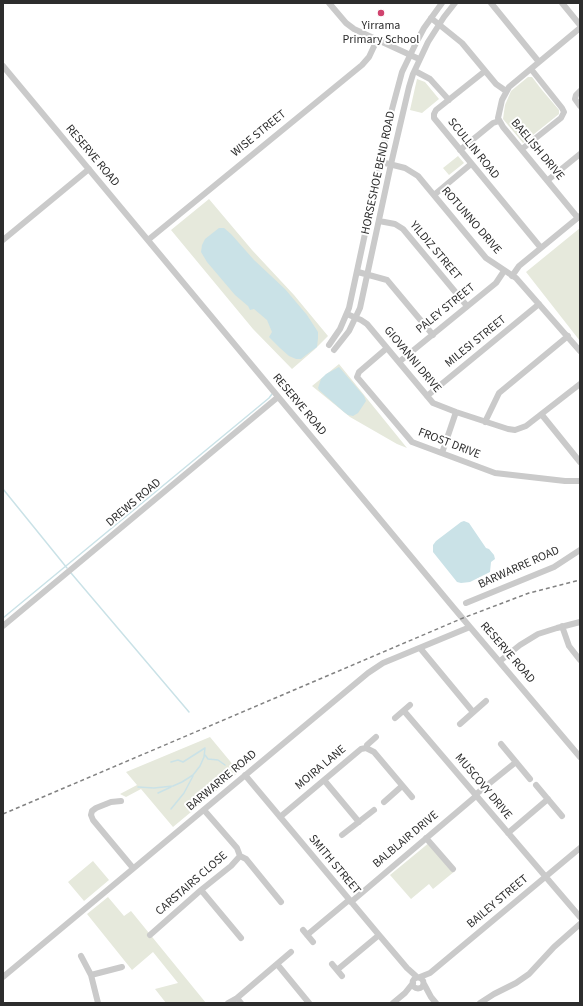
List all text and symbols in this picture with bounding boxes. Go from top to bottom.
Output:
marker: Yirrama Primary School [376,8,386,18]
place label: Yirrama Primary School [343,19,419,47]
street label: WISE STREET [229,108,289,160]
street label: HORSESHOE BEND ROAD [359,110,399,236]
street label: SCULLIN ROAD [444,116,502,182]
street label: BAELISH DRIVE [507,116,567,184]
street label: RESERVE ROAD [62,122,122,190]
street label: ROTUNNO DRIVE [438,184,504,258]
street label: YILDIZ STREET [406,219,464,283]
street label: PALEY STREET [414,281,478,337]
street label: MILESI STREET [443,313,509,371]
street label: GIOVANNI DRIVE [380,324,444,396]
street label: RESERVE ROAD [269,371,329,439]
street label: FROST DRIVE [416,426,482,462]
street label: DREWS ROAD [104,476,164,530]
street label: BARWARRE ROAD [476,544,562,592]
street label: RESERVE ROAD [477,620,537,686]
street label: MOIRA LANE [293,743,349,793]
street label: BARWARRE ROAD [184,747,260,815]
street label: MUSCOVY DRIVE [451,751,515,823]
street label: BALBLAIR DRIVE [370,808,442,872]
street label: SMITH STREET [305,832,363,898]
street label: CARSTAIRS CLOSE [153,849,231,919]
street label: BAILEY STREET [464,872,532,932]

